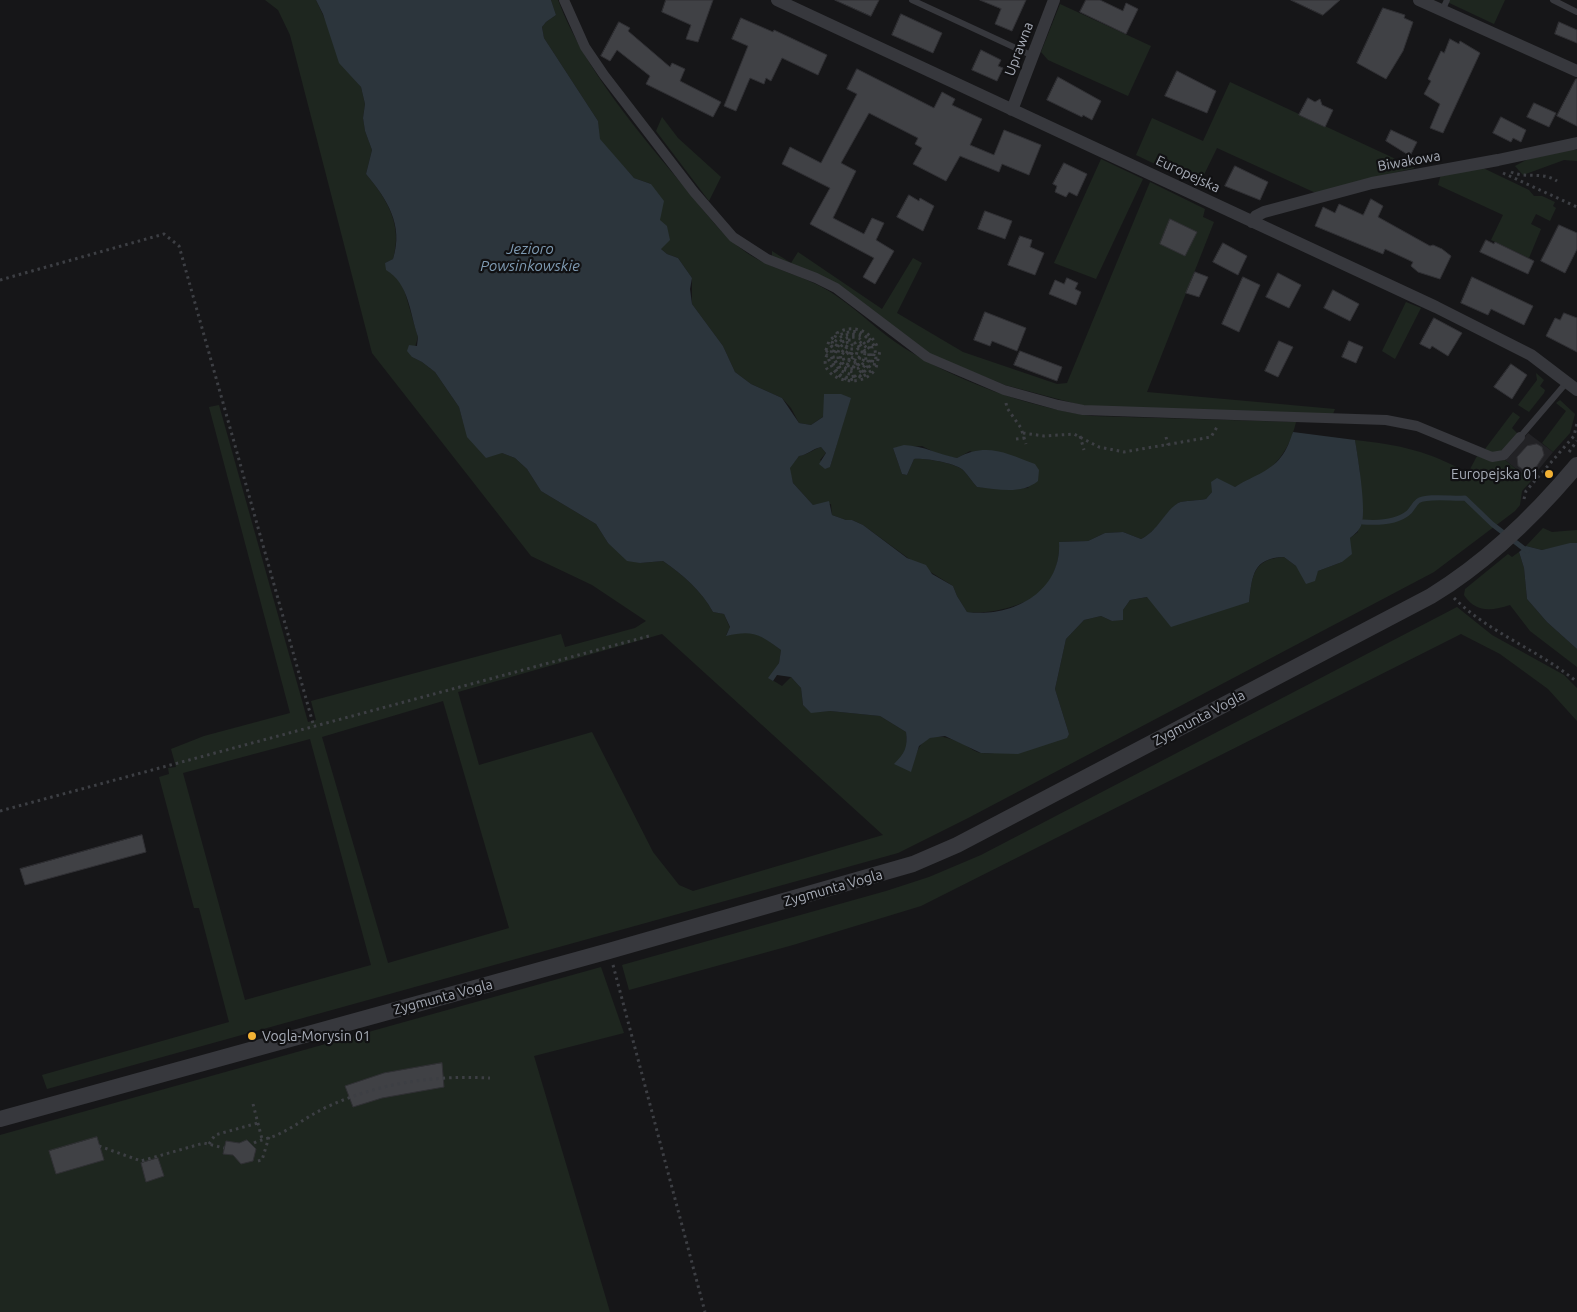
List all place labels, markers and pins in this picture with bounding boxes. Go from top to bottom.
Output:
place label: Europejska 01 [1451,466,1539,482]
marker: Europejska 01 [1543,468,1555,480]
place label: Vogla-Morysin 01 [262,1028,371,1044]
marker: Vogla-Morysin 01 [246,1030,258,1042]

